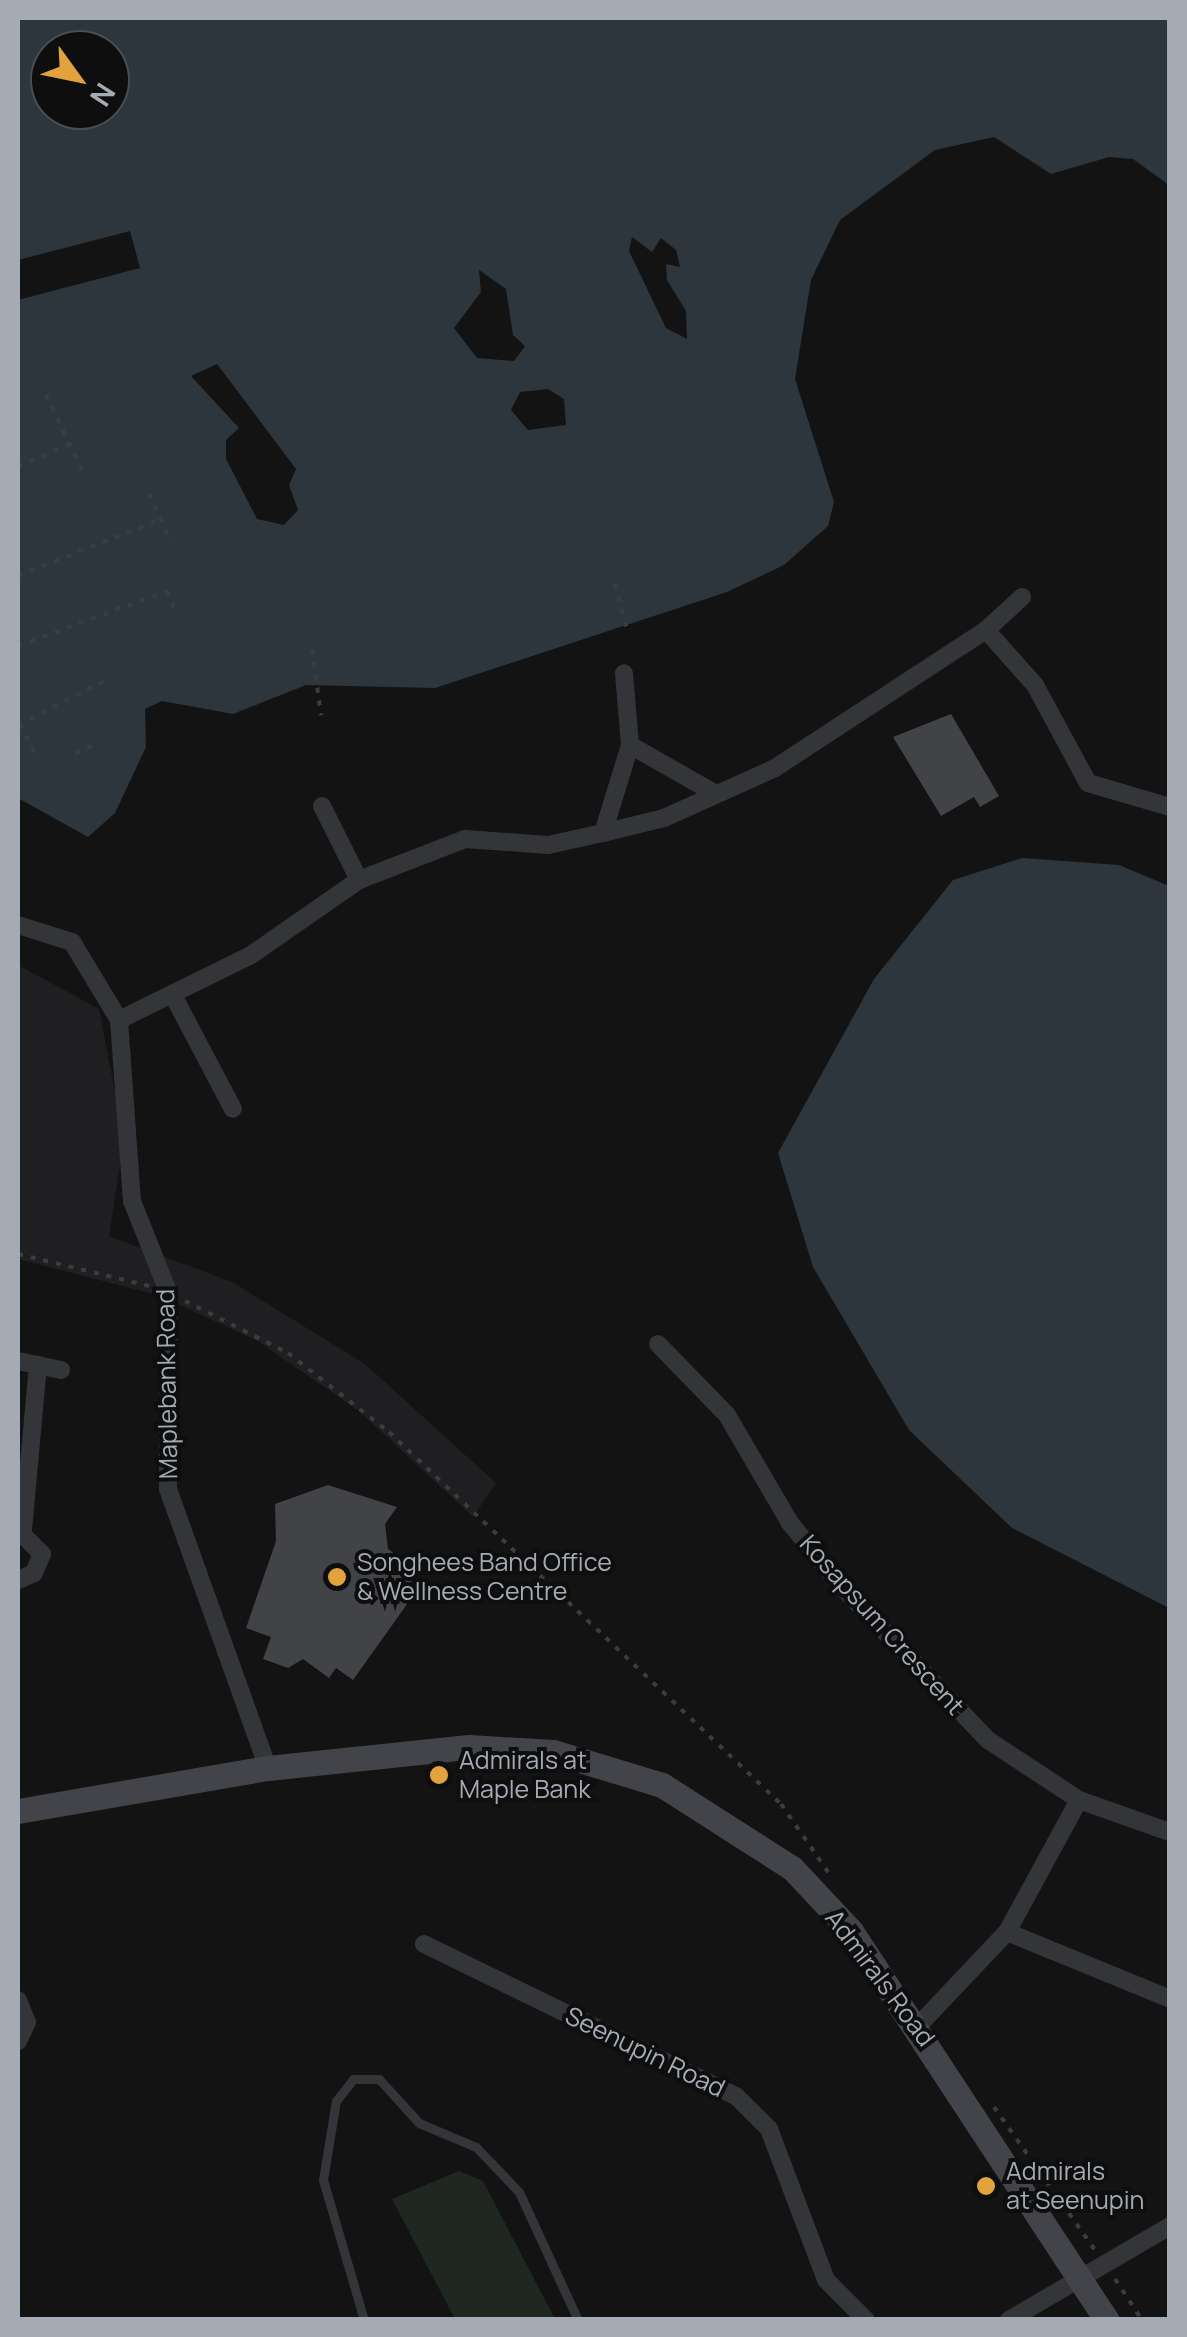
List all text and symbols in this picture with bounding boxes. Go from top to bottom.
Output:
north arrow [30,30,130,130]
text: N [82,76,125,114]
street label: Maplebank Road [150,1289,184,1479]
street label: Kosapsum Crescent [793,1529,971,1721]
place label: Songhees Band Office & Wellness Centre [357,1548,612,1607]
marker: Songhees Band Office & Wellness Centre [326,1566,348,1588]
place label: Admirals at Maple Bank [459,1746,591,1805]
marker: Admirals at Maple Bank [428,1764,450,1786]
street label: Admirals Road [819,1904,941,2052]
street label: Seenupin Road [560,2000,730,2104]
place label: Admirals at Seenupin [1006,2157,1144,2216]
marker: Admirals at Seenupin [975,2175,997,2197]

